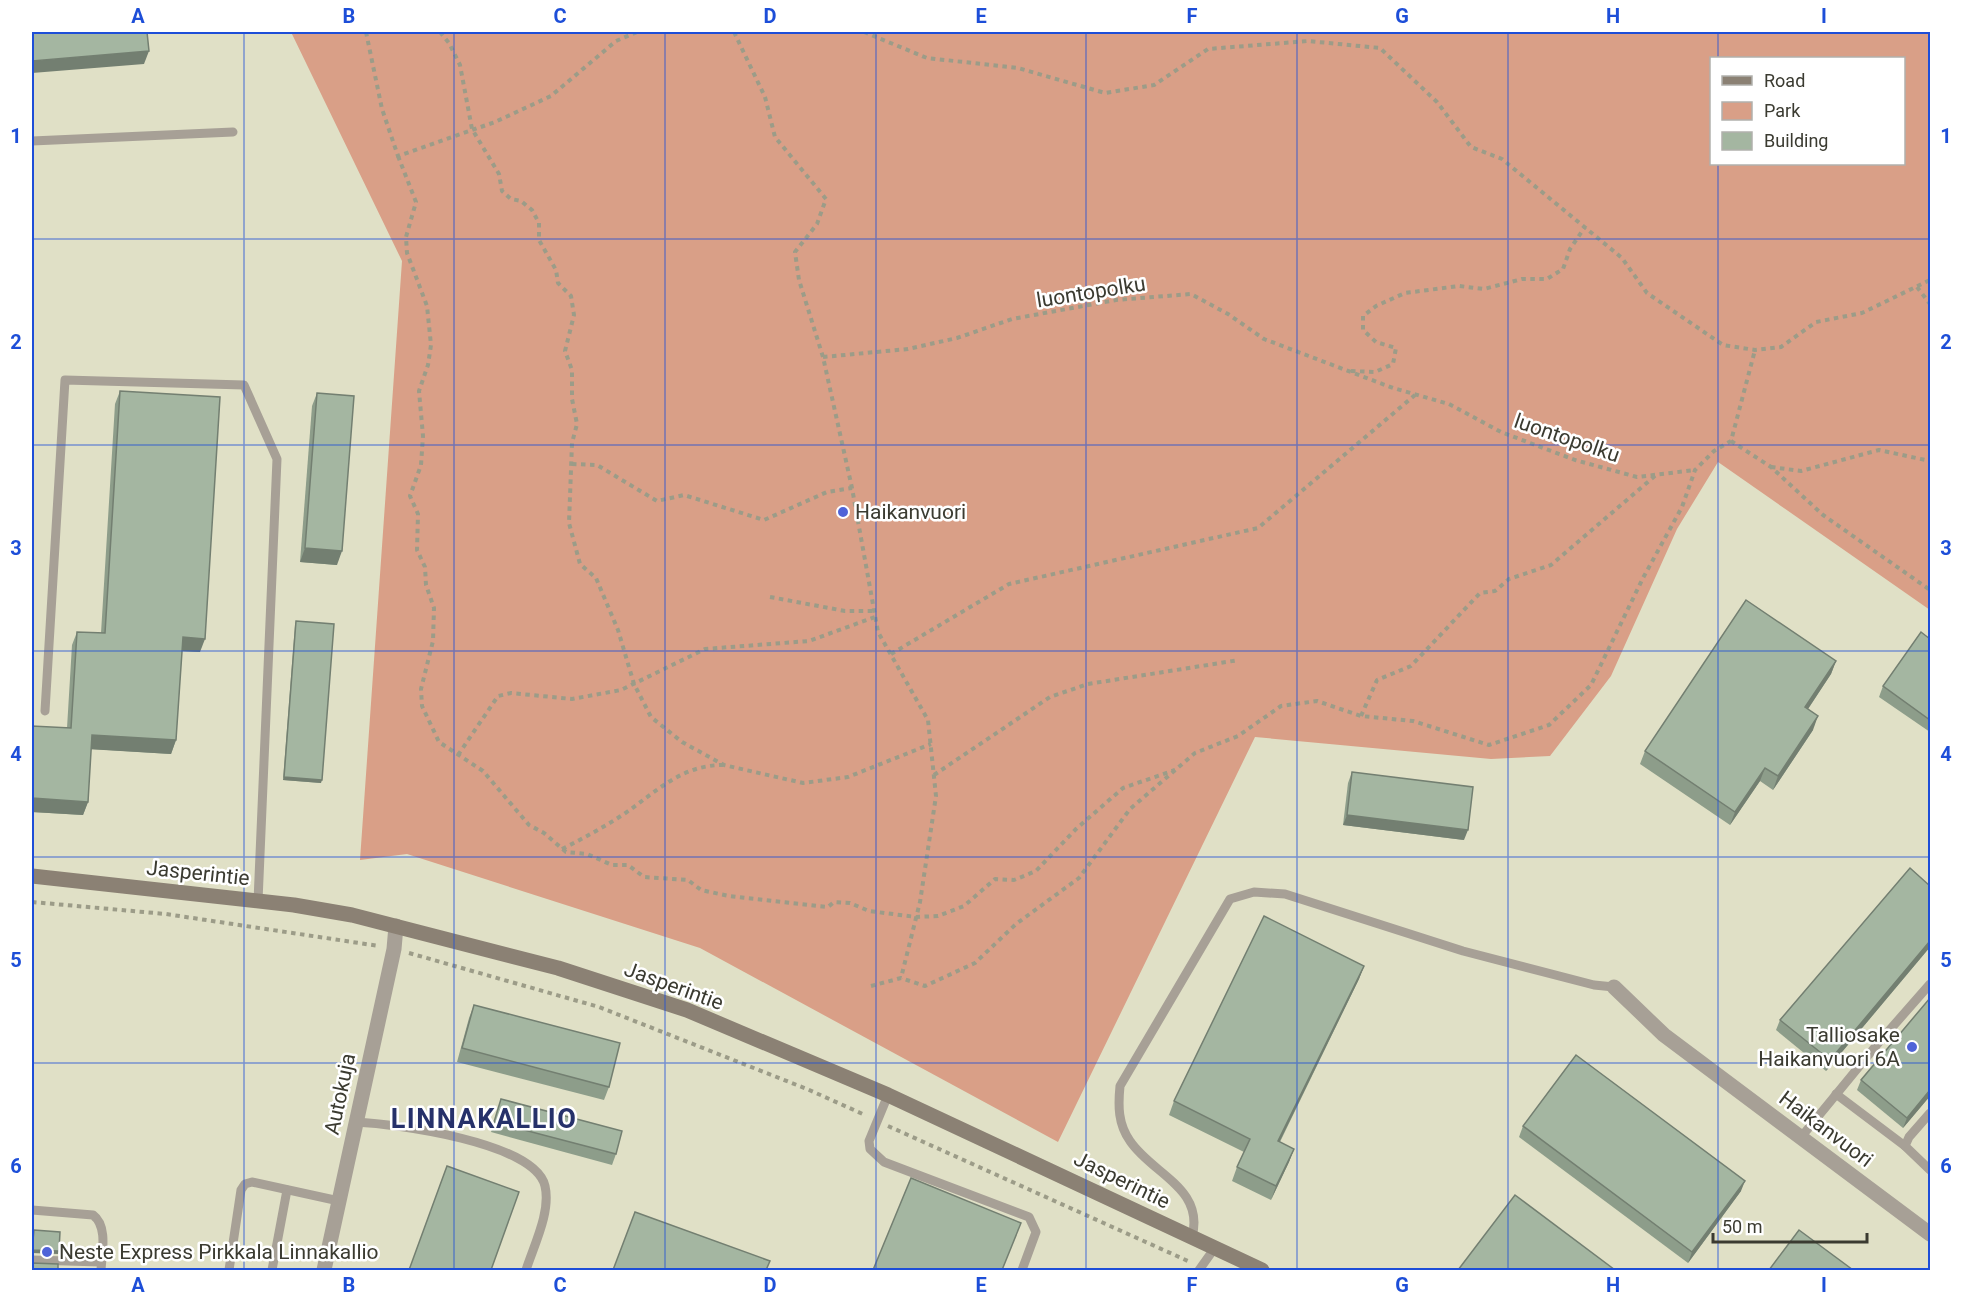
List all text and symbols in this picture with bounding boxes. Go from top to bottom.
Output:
text: A [131,4,145,28]
text: B [343,4,355,28]
text: C [553,4,567,28]
text: D [764,4,777,28]
text: E [975,4,987,28]
text: F [1187,4,1198,28]
text: G [1395,4,1409,28]
text: H [1606,4,1620,28]
text: I [1821,4,1827,28]
legend [1710,57,1905,165]
text: Road [1764,70,1805,91]
text: Park [1764,100,1801,121]
text: 1 [10,124,22,148]
text: 1 [1940,124,1952,148]
text: Building [1764,130,1828,151]
street label: luontopolku [1035,272,1147,312]
text: 2 [10,330,22,354]
text: 2 [1940,330,1952,354]
street label: luontopolku [1511,409,1623,467]
place label: Haikanvuori [855,500,966,524]
marker: Haikanvuori [836,505,850,519]
text: 3 [10,536,22,560]
text: 3 [1940,536,1952,560]
text: 4 [10,742,22,766]
text: 4 [1940,742,1952,766]
street label: Jasperintie [145,856,251,890]
text: 5 [10,948,22,972]
text: 5 [1940,948,1952,972]
street label: Jasperintie [621,957,727,1015]
place label: Talliosake Haikanvuori 6A [1758,1023,1900,1071]
marker: Talliosake Haikanvuori 6A [1905,1040,1919,1054]
street label: Autokuja [320,1051,360,1137]
street label: Haikanvuori [1774,1086,1878,1172]
district label: LINNAKALLIO [391,1103,577,1135]
street label: Jasperintie [1070,1146,1174,1214]
text: 6 [10,1154,22,1178]
text: 6 [1940,1154,1952,1178]
scale bar [1713,1206,1868,1244]
text: 50 m [1722,1216,1762,1237]
place label: Neste Express Pirkkala Linnakallio [59,1240,379,1264]
marker: Neste Express Pirkkala Linnakallio [40,1245,54,1259]
text: A [131,1273,145,1297]
text: B [343,1273,355,1297]
text: C [553,1273,567,1297]
text: D [764,1273,777,1297]
text: E [975,1273,987,1297]
text: F [1187,1273,1198,1297]
text: G [1395,1273,1409,1297]
text: H [1606,1273,1620,1297]
text: I [1821,1273,1827,1297]

